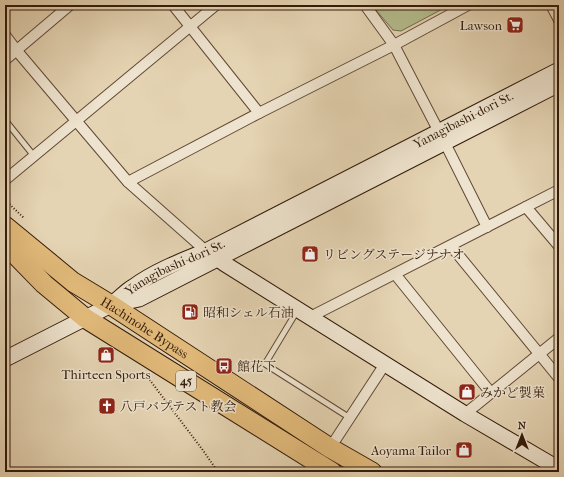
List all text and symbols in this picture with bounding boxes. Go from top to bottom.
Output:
supermarket icon: Lawson [505,15,525,35]
place label: Lawson [460,18,502,33]
street label: Yanagibashi-dori St. [410,87,515,151]
street label: Yanagibashi-dori St. [121,235,227,299]
shop icon: リビングステージナナオ [300,244,320,264]
place label: リビングステージナナオ [323,247,465,262]
street label: Hachinohe Bypass [98,293,192,361]
fuel station icon: 昭和シェル石油 [180,302,200,322]
place label: 昭和シェル石油 [203,305,294,320]
shop icon: Thirteen Sports [96,345,116,365]
bus stop icon: 館花下 [214,356,234,376]
place label: 館花下 [237,359,276,374]
place label: Thirteen Sports [62,367,151,382]
road number: 45 [176,371,196,391]
shop icon: みかど製菓 [457,382,477,402]
place label: みかど製菓 [480,385,545,400]
church icon: 八戸バプテスト教会 [97,396,117,416]
place label: 八戸バプテスト教会 [120,399,236,414]
north arrow [502,415,542,455]
text: N [518,419,527,432]
shop icon: Aoyama Tailor [454,440,474,460]
place label: Aoyama Tailor [370,443,451,458]

